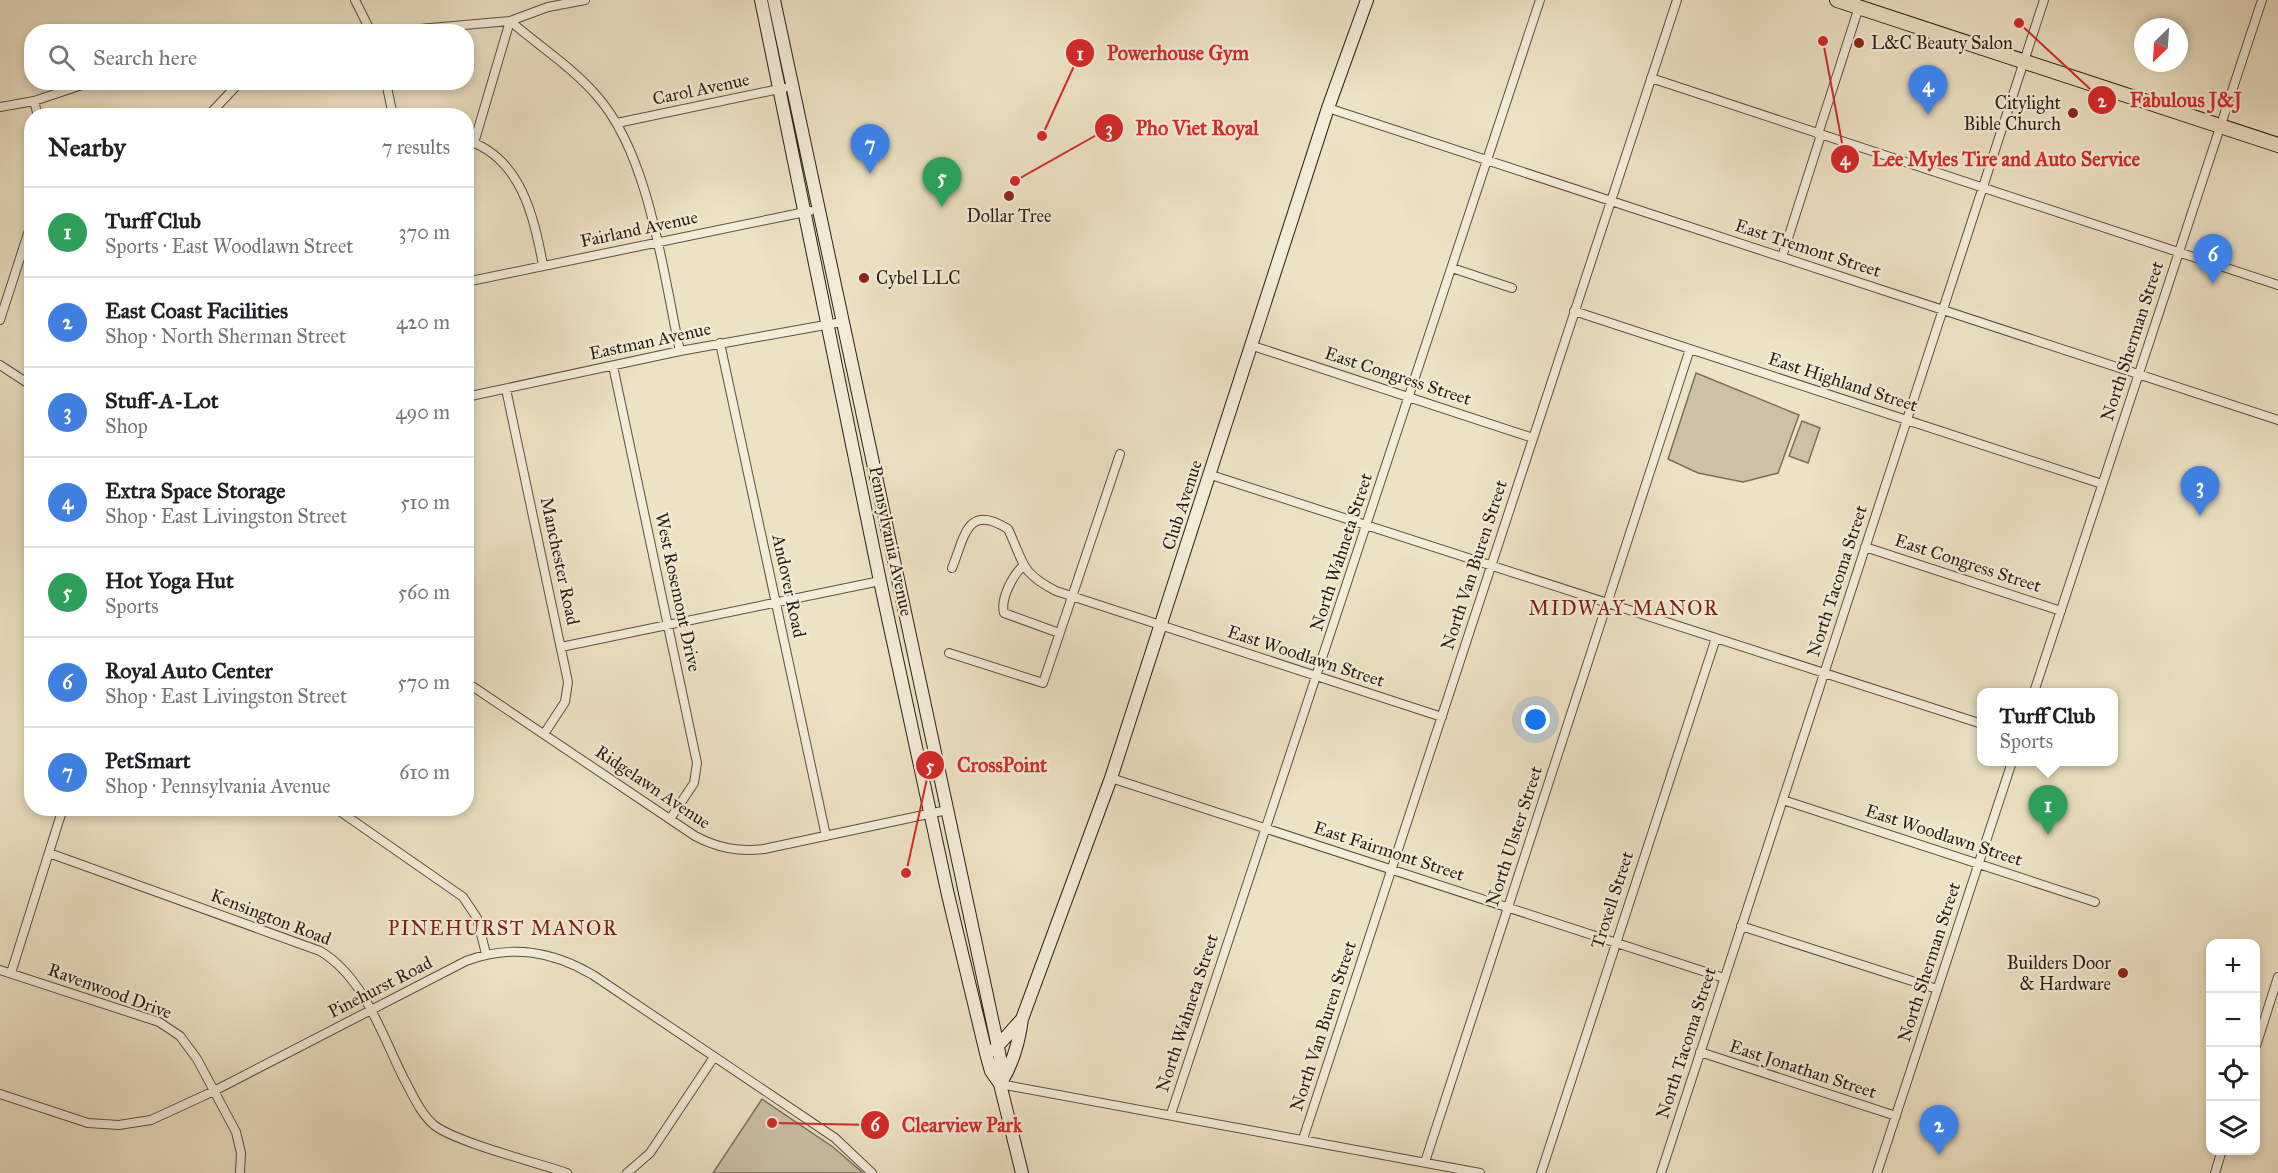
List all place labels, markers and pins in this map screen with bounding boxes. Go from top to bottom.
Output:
place label: L&C Beauty Salon [1871,32,2013,54]
callout: Powerhouse Gym [1065,34,1261,72]
marker: L&C Beauty Salon [1852,36,1866,50]
pin: 4 [1908,66,1948,115]
callout: Fabulous J&J [2087,81,2254,119]
place label: Citylight Bible Church [1963,92,2062,135]
marker: Citylight Bible Church [2066,106,2080,120]
callout: Pho Viet Royal [1094,109,1271,147]
pin: 7 [850,124,890,174]
callout: Lee Myles Tire and Auto Service [1830,140,2152,178]
pin: 5 [922,158,962,207]
marker: Dollar Tree [1002,189,1016,203]
place label: Dollar Tree [967,205,1051,227]
pin: 6 [2194,234,2232,284]
place label: Cybel LLC [876,267,961,289]
marker: Cybel LLC [857,271,871,285]
pin: 3 [2180,466,2220,516]
callout: CrossPoint [915,746,1059,784]
pin: 1 [2028,786,2068,835]
place label: Builders Door & Hardware [2007,952,2111,995]
marker: Builders Door & Hardware [2116,966,2130,980]
callout: Clearview Park [860,1106,1034,1144]
pin: 2 [1920,1106,1958,1155]

